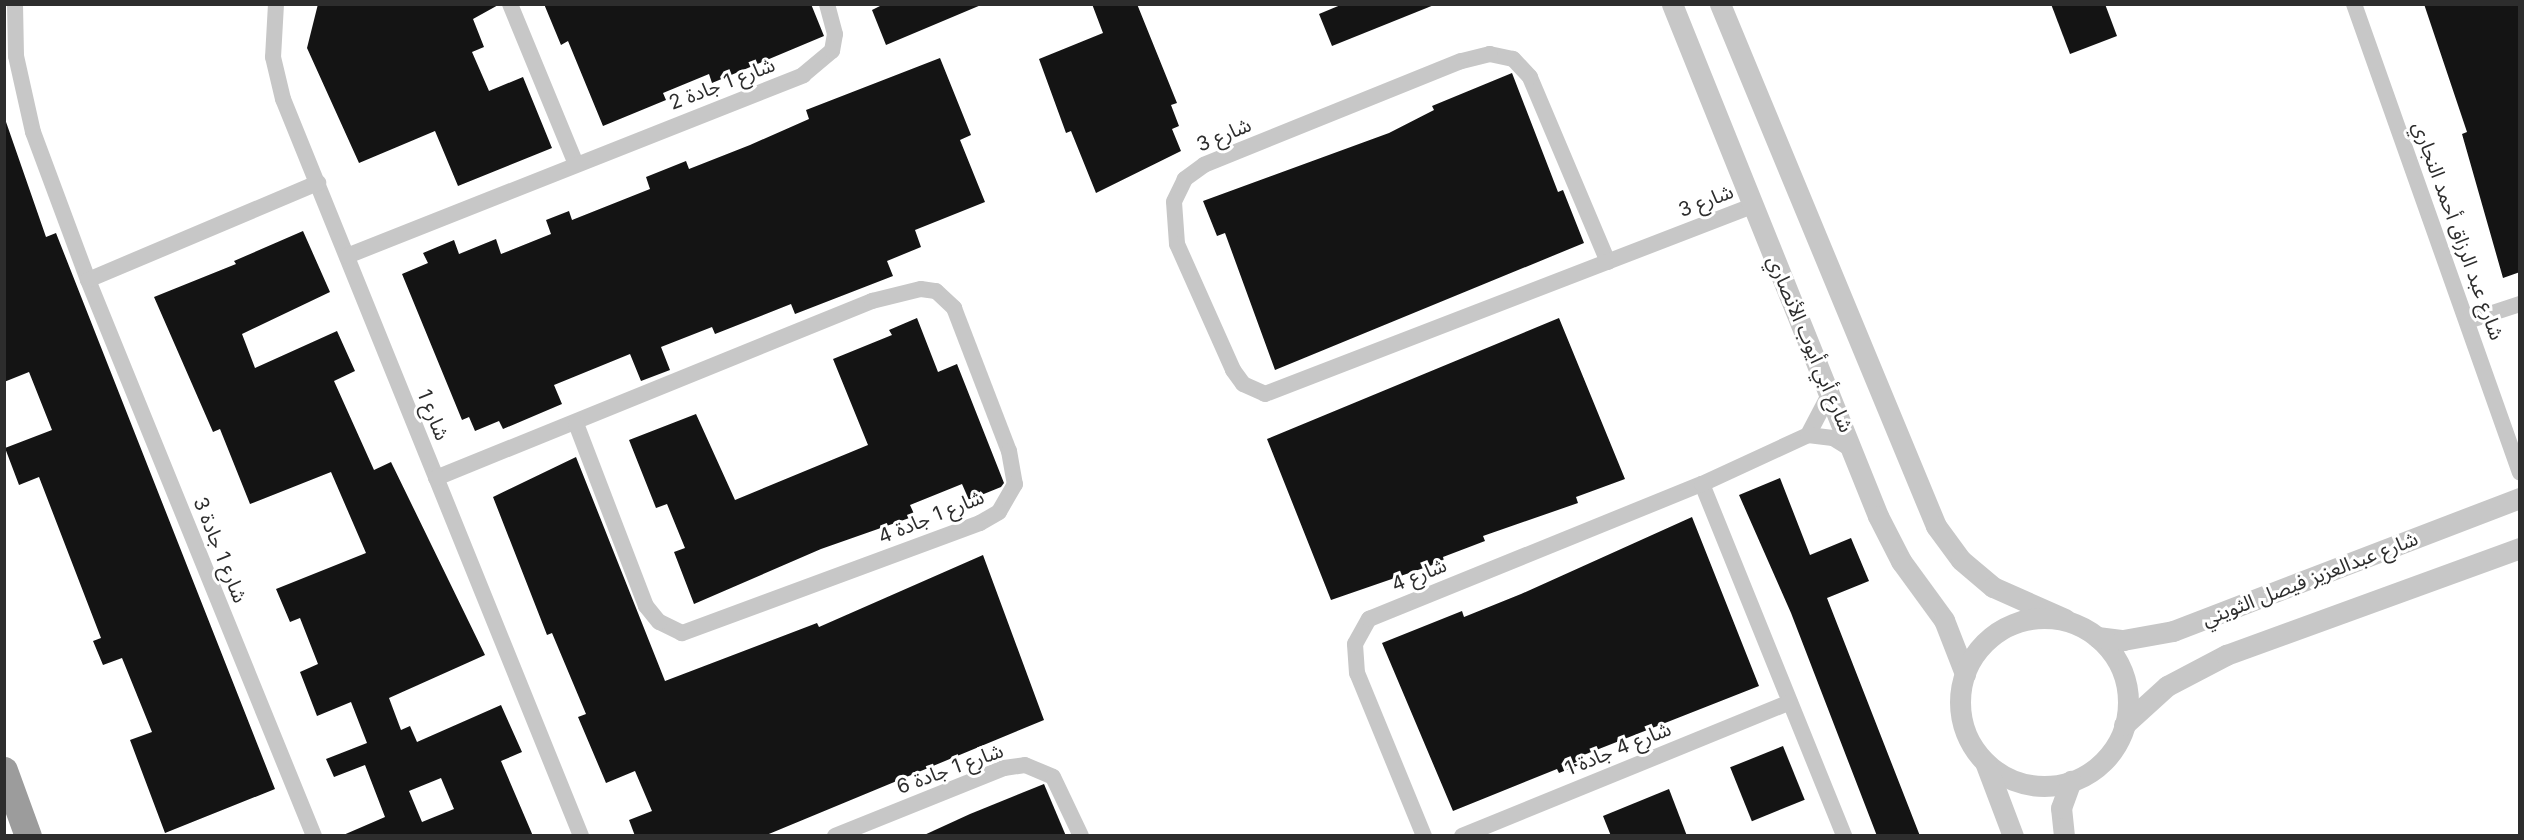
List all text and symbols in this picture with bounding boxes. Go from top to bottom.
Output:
street label: شارع 1 جادة 2 [666,53,778,115]
street label: شارع 3 [1193,113,1255,157]
street label: شارع عبد الرزاق أحمد النجاري [2407,119,2509,343]
street label: شارع 3 [1675,180,1737,222]
street label: شارع أبي أيوب الأنصاري [1762,252,1858,436]
street label: شارع 1 [412,386,454,444]
street label: شارع 1 جادة 4 [875,485,987,549]
street label: شارع 1 جادة 3 [188,494,252,606]
street label: شارع عبدالعزيز فيصل الثويني [2199,527,2421,631]
street label: شارع 4 [1388,553,1450,597]
street label: شارع 4 جادة 1 [1562,717,1674,781]
street label: شارع 1 جادة 6 [893,739,1007,799]

